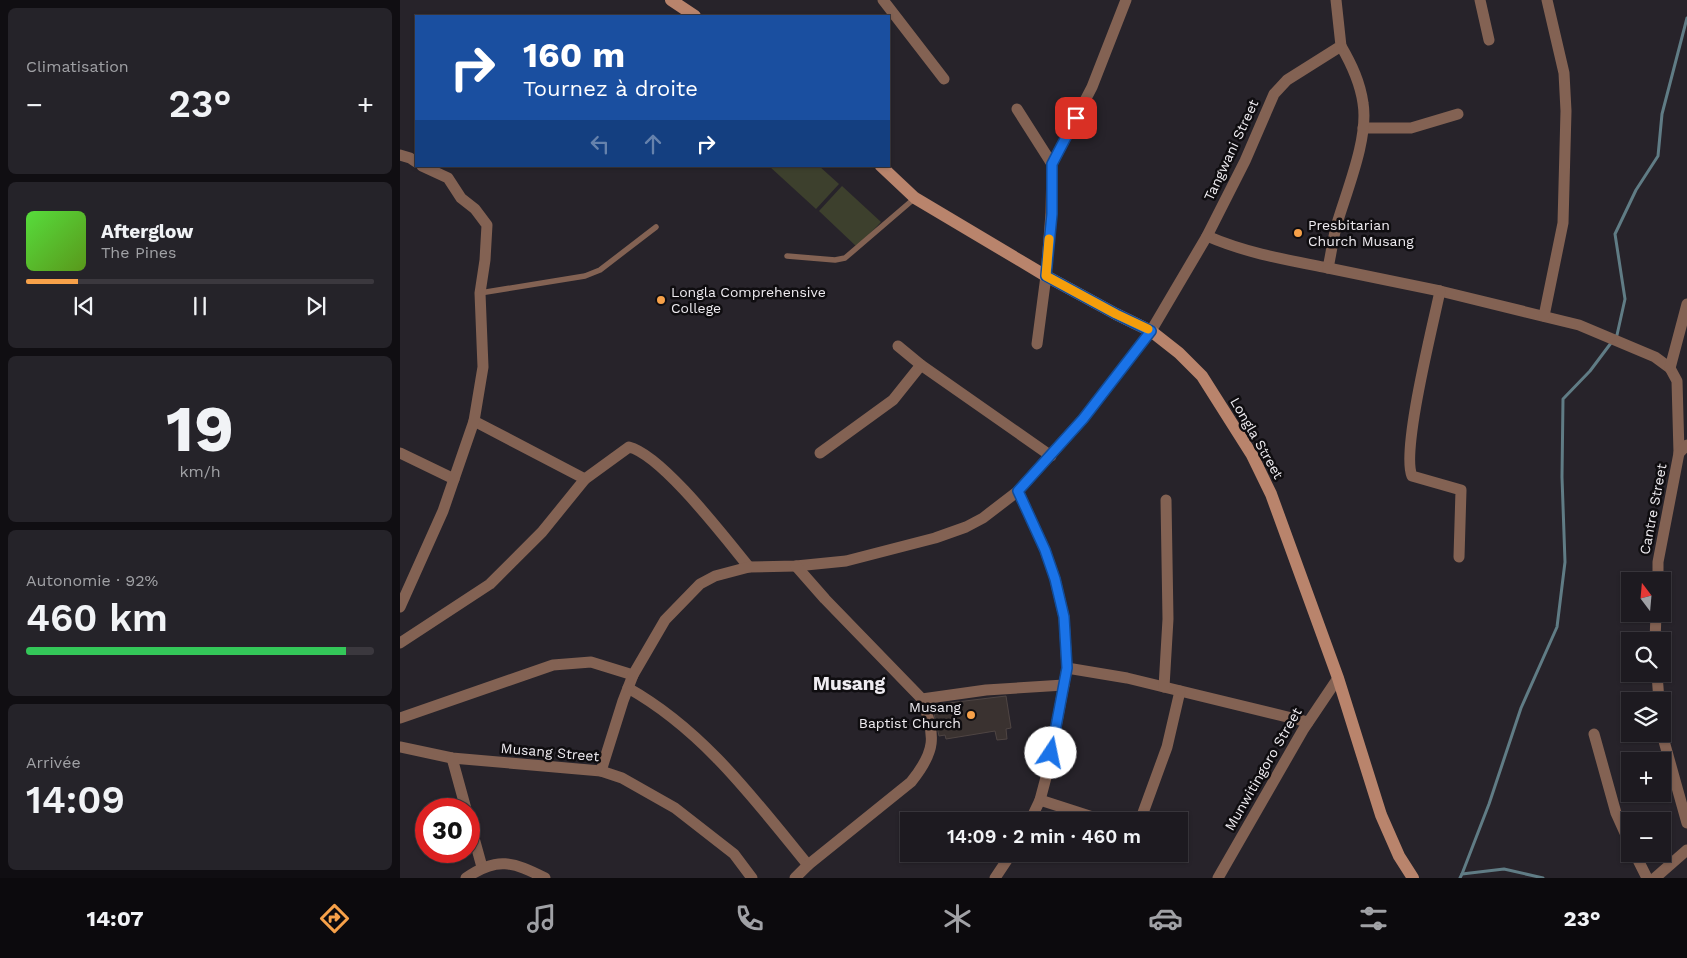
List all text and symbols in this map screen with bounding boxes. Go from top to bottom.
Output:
text: 160 m [523,34,625,76]
icon: right [440,35,505,100]
text: Climatisation [26,57,129,76]
text: Tournez à droite [523,76,698,101]
text: 23° [168,82,232,126]
text: − [26,88,43,121]
text: + [357,88,374,121]
pin [1055,97,1097,139]
street label: Tangwani Street [1201,97,1261,203]
icon: arrive [1062,104,1090,132]
icon: left [586,130,614,158]
icon: ahead [639,130,667,158]
icon: right [692,130,720,158]
place label: Presbitarian Church Musang [1308,217,1414,249]
text: Afterglow [101,220,193,243]
marker: Presbitarian Church Musang [1292,227,1304,239]
text: The Pines [101,243,177,262]
place label: Longla Comprehensive College [671,284,826,316]
icon: previous [70,292,98,320]
icon: pause [186,292,214,320]
icon: next [302,292,330,320]
marker: Longla Comprehensive College [655,294,667,306]
text: 19 [166,391,234,467]
street label: Longla Street [1227,394,1287,482]
text: km/h [179,462,221,481]
street label: Cantre Street [1636,462,1670,556]
text: Autonomie · 92% [26,571,158,590]
north arrow [1621,572,1671,622]
map controls [1621,572,1671,862]
text: 460 km [26,596,168,640]
button: search [1621,632,1671,682]
district label: Musang [813,672,886,695]
button: layers [1621,692,1671,742]
place label: Musang Baptist Church [859,699,962,731]
street label: Munwitingoro Street [1221,705,1305,833]
marker: Musang Baptist Church [965,709,977,721]
position arrow [1024,726,1076,778]
street label: Musang Street [500,740,600,764]
button: + [1621,752,1671,802]
text: Arrivée [26,753,81,772]
text: 14:09 [26,778,125,822]
speed limit sign: 30 [415,798,480,863]
button: − [1621,812,1671,862]
text: 14:09 · 2 min · 460 m [947,825,1141,848]
icon: directions [317,901,352,936]
icon: music [524,901,559,936]
icon: phone [732,901,767,936]
icon: climate [940,901,975,936]
icon: car [1148,901,1183,936]
icon: filters [1356,901,1391,936]
text: 14:07 [86,906,144,931]
text: 23° [1564,906,1601,931]

